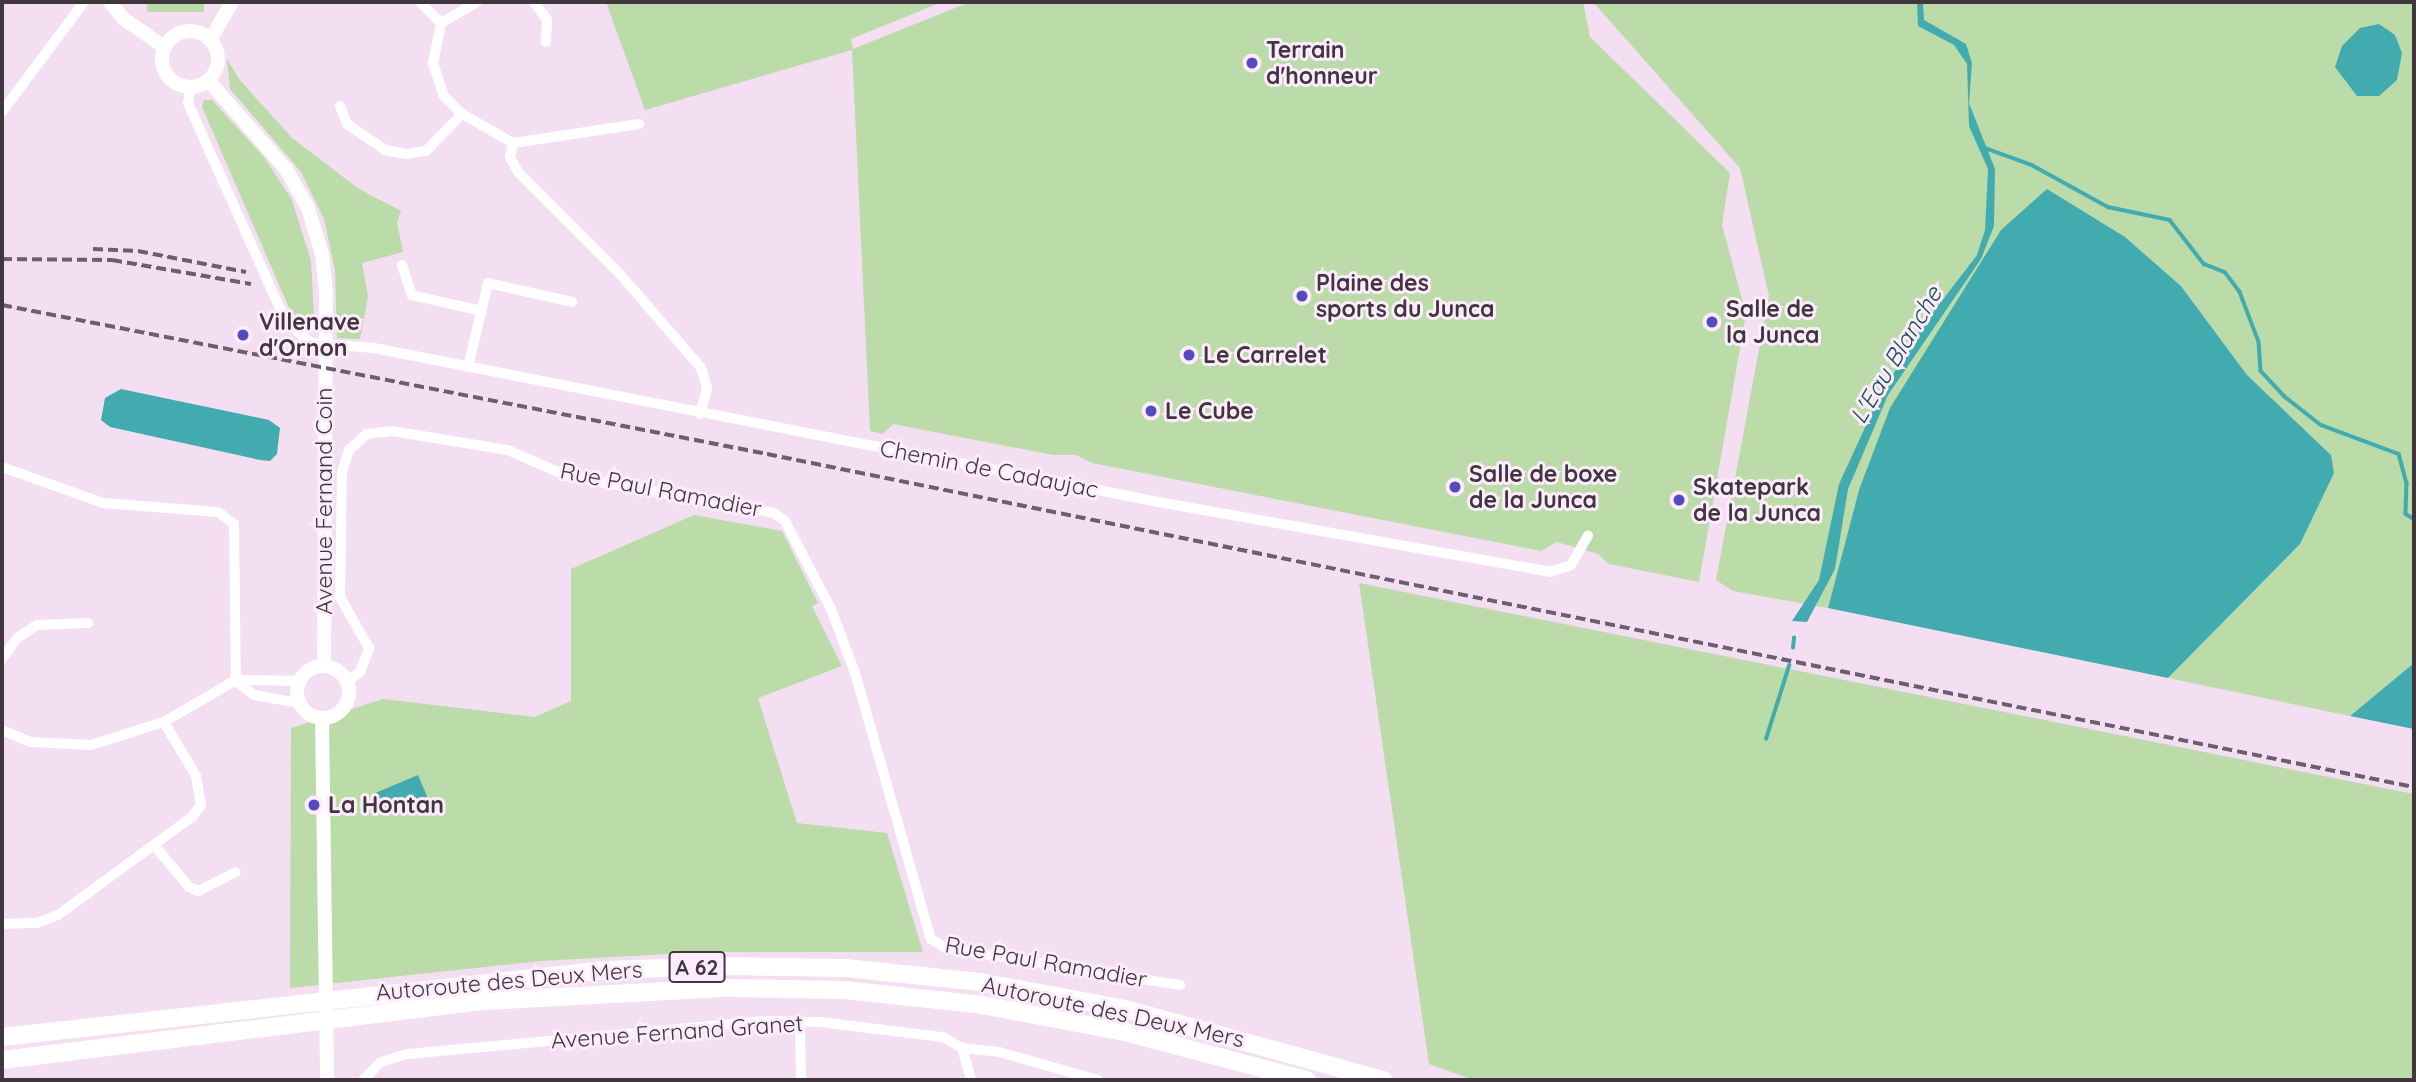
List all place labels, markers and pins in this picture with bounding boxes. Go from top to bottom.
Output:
place label: Terrain d'honneur [1266,36,1378,90]
marker: Terrain d'honneur [1244,55,1260,71]
place label: Plaine des sports du Junca [1316,269,1494,323]
marker: Plaine des sports du Junca [1294,288,1310,304]
place label: Salle de la Junca [1726,295,1819,349]
place label: Villenave d'Ornon [259,308,360,362]
marker: Salle de la Junca [1704,314,1720,330]
marker: Villenave d'Ornon [233,325,253,345]
place label: Le Carrelet [1203,341,1327,369]
marker: Le Carrelet [1181,347,1197,363]
place label: Le Cube [1165,397,1254,425]
marker: Le Cube [1143,403,1159,419]
place label: Salle de boxe de la Junca [1469,460,1617,514]
place label: Skatepark de la Junca [1693,473,1821,527]
marker: Salle de boxe de la Junca [1447,479,1463,495]
marker: Skatepark de la Junca [1671,492,1687,508]
place label: La Hontan [328,791,444,819]
marker: La Hontan [306,797,322,813]

